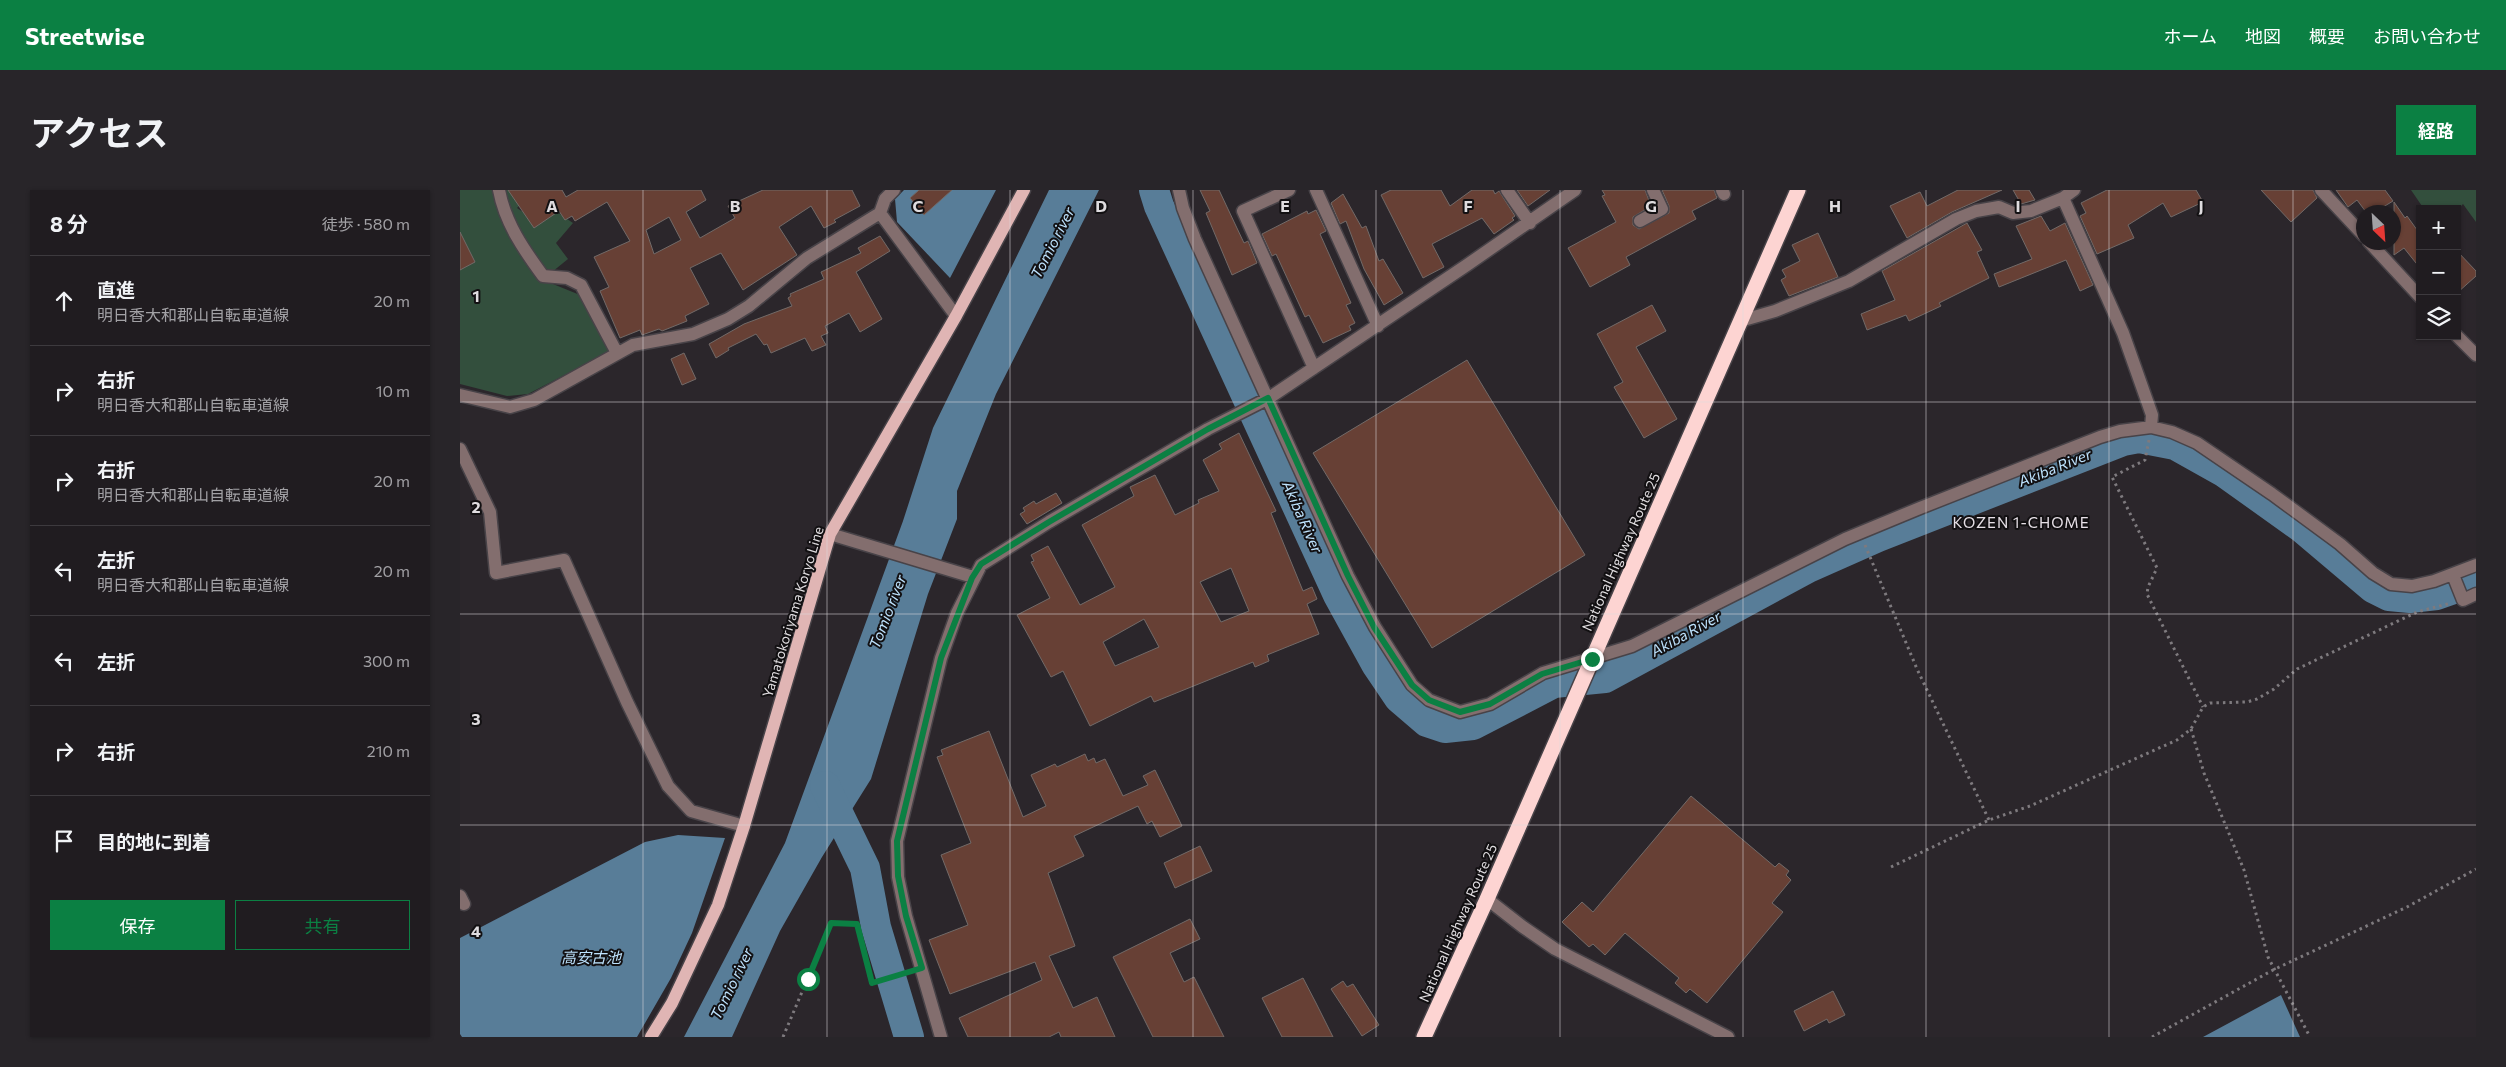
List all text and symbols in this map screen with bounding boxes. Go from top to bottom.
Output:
text: Streetwise [25,21,145,50]
text: ホーム [2164,25,2217,47]
text: 地図 [2245,25,2281,47]
text: 概要 [2309,25,2345,47]
text: お問い合わせ [2373,25,2481,47]
button: 経路 [2396,105,2476,155]
text: アクセス [30,110,168,153]
text: A [546,196,558,215]
text: B [730,196,741,215]
text: C [913,196,924,215]
text: D [1095,196,1107,215]
text: E [1280,196,1290,215]
text: F [1463,196,1473,215]
text: G [1645,196,1657,215]
text: H [1829,196,1841,215]
text: I [2015,196,2021,215]
text: J [2198,196,2204,215]
water label: Tomio river [1026,203,1078,281]
north arrow [2356,205,2401,250]
map controls [2416,205,2461,340]
button: + [2416,205,2461,250]
text: 8 分 [50,211,88,236]
text: 徒歩 · 580 m [322,214,410,233]
button: − [2416,250,2461,295]
text: 直進 [97,278,135,301]
text: 1 [472,286,480,305]
icon: ahead [50,287,78,315]
text: 20 m [374,291,410,310]
button: layers [2416,295,2461,340]
text: 明日香大和郡山自転車道線 [97,305,289,324]
text: 右折 [97,368,135,391]
icon: right [50,377,78,405]
text: 10 m [376,381,410,400]
text: 明日香大和郡山自転車道線 [97,395,289,414]
water label: Akiba River [2014,444,2095,490]
text: 右折 [97,458,135,481]
icon: right [50,467,78,495]
street label: National Highway Route 25 [1578,470,1663,634]
text: 20 m [374,471,410,490]
water label: Akiba River [1279,477,1327,556]
text: 明日香大和郡山自転車道線 [97,485,289,504]
text: 2 [471,497,481,516]
district label: KOZEN 1-CHOME [1952,513,2090,531]
street label: Yamatokoriyama Koryo Line [758,524,827,699]
text: 左折 [97,548,135,571]
icon: left [50,557,78,585]
text: 20 m [374,561,410,580]
water label: Tomio river [865,571,910,651]
text: 明日香大和郡山自転車道線 [97,575,289,594]
water label: Akiba River [1646,606,1725,660]
icon: left [50,647,78,675]
route end [1581,648,1604,671]
text: 左折 [97,650,135,673]
text: 300 m [363,651,410,670]
text: 3 [471,709,481,728]
icon: right [50,737,78,765]
text: 右折 [97,740,135,763]
text: 210 m [367,741,410,760]
icon: arrive [50,827,78,855]
text: 目的地に到着 [97,830,211,853]
street label: National Highway Route 25 [1415,841,1500,1005]
button: 保存 [50,900,225,950]
button: 共有 [235,900,410,950]
text: 4 [471,921,481,940]
water label: Tomio river [706,944,757,1022]
water label: 高安古池 [561,948,623,966]
route start [797,968,820,991]

